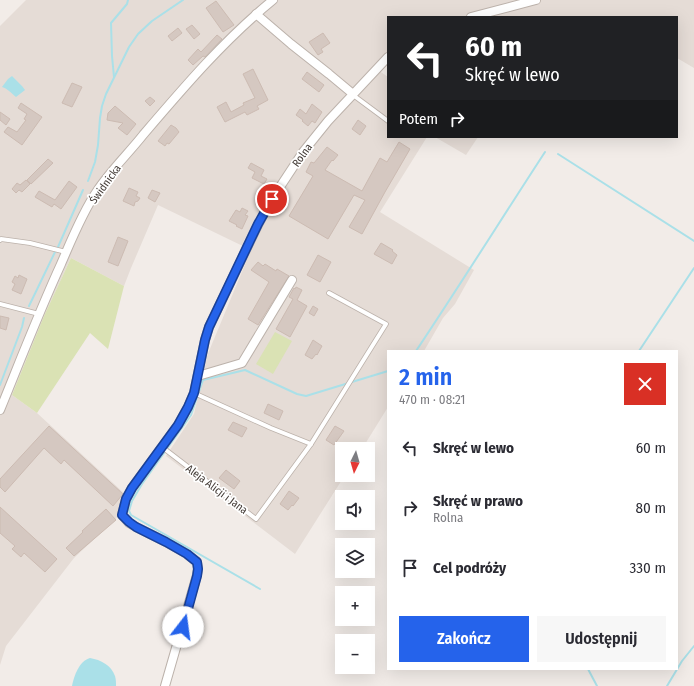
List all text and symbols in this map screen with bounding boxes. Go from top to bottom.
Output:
text: 60 m [465,30,522,63]
icon: left [399,32,451,84]
text: Skręć w lewo [465,64,560,86]
icon: right [446,108,468,130]
text: Potem [399,110,438,128]
street label: Rolna [290,141,315,170]
street label: Świdnicka [86,162,124,206]
pin [255,182,289,216]
icon: arrive [261,188,283,210]
text: 2 min [399,363,452,391]
button: close [624,363,666,405]
text: 470 m · 08:21 [399,392,465,407]
icon: left [399,437,421,459]
text: Skręć w lewo [433,439,514,457]
text: 60 m [636,439,666,457]
north arrow [335,442,375,482]
map controls [335,442,375,674]
street label: Aleja Alicji i Jana [183,462,250,517]
button: sound [335,490,375,530]
text: Skręć w prawo [433,492,523,510]
icon: right [399,497,421,519]
text: 80 m [636,499,666,517]
text: Rolna [433,510,463,525]
button: layers [335,538,375,578]
icon: arrive [399,557,421,579]
text: Cel podróży [433,559,506,577]
text: 330 m [630,559,666,577]
button: + [335,586,375,626]
position arrow [162,606,204,648]
button: Zakończ [399,616,529,662]
button: Udostępnij [537,616,666,662]
button: − [335,634,375,674]

